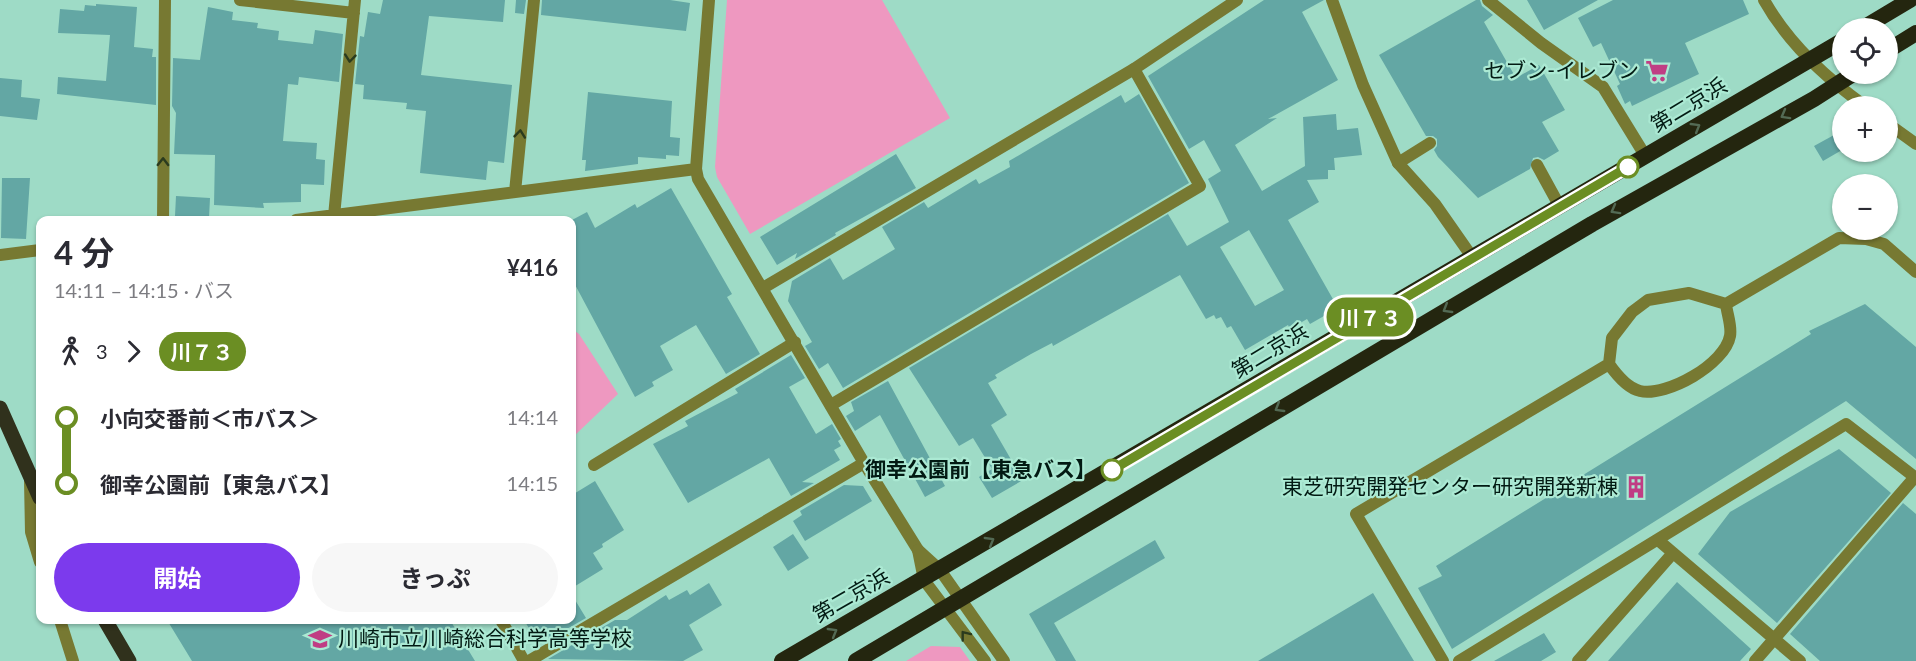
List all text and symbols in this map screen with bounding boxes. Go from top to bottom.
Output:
map controls [1832,18,1898,240]
button: locate [1832,18,1898,84]
one-way arrow [344,54,357,63]
place label: セブン-イレブン [1484,57,1639,82]
supermarket icon: セブン-イレブン [1644,58,1670,84]
street label: 第二京浜 [1646,71,1731,136]
button: + [1832,96,1898,162]
one-way arrow [1781,107,1791,119]
one-way arrow [1690,123,1700,134]
one-way arrow [513,129,526,138]
unlabelled marker [1617,156,1639,178]
one-way arrow [157,158,170,167]
button: − [1832,174,1898,240]
one-way arrow [1611,203,1622,215]
text: 4 分 [54,232,114,272]
text: ¥416 [507,254,558,281]
text: 14:11 – 14:15 · バス [54,278,234,302]
line badge: 川７３ [1336,298,1404,336]
one-way arrow [1443,302,1453,314]
text: 川７３ [1339,305,1402,330]
street label: 第二京浜 [1227,317,1312,382]
icon: walk [54,335,87,368]
icon: forward [117,335,150,368]
text: 3 [96,339,108,363]
text: 川７３ [171,339,234,364]
one-way arrow [1275,401,1285,413]
text: 小向交番前＜市バス＞ [100,405,320,432]
text: 14:14 [507,405,558,429]
place label: 御幸公園前【東急バス】 [865,456,1096,481]
marker: 御幸公園前【東急バス】 [1101,459,1123,481]
text: 御幸公園前【東急バス】 [100,471,342,498]
text: 14:15 [507,471,558,495]
place label: 東芝研究開発センター研究開発新棟 [1282,473,1618,498]
building icon: 東芝研究開発センター研究開発新棟 [1623,474,1649,500]
one-way arrow [984,536,994,548]
button: 開始 [54,543,300,612]
button: きっぷ [312,543,558,612]
street label: 第二京浜 [808,563,893,627]
place label: 川崎市立川崎総合科学高等学校 [338,625,632,650]
school or university icon: 川崎市立川崎総合科学高等学校 [307,626,333,652]
one-way arrow [826,628,837,639]
one-way arrow [961,630,972,641]

